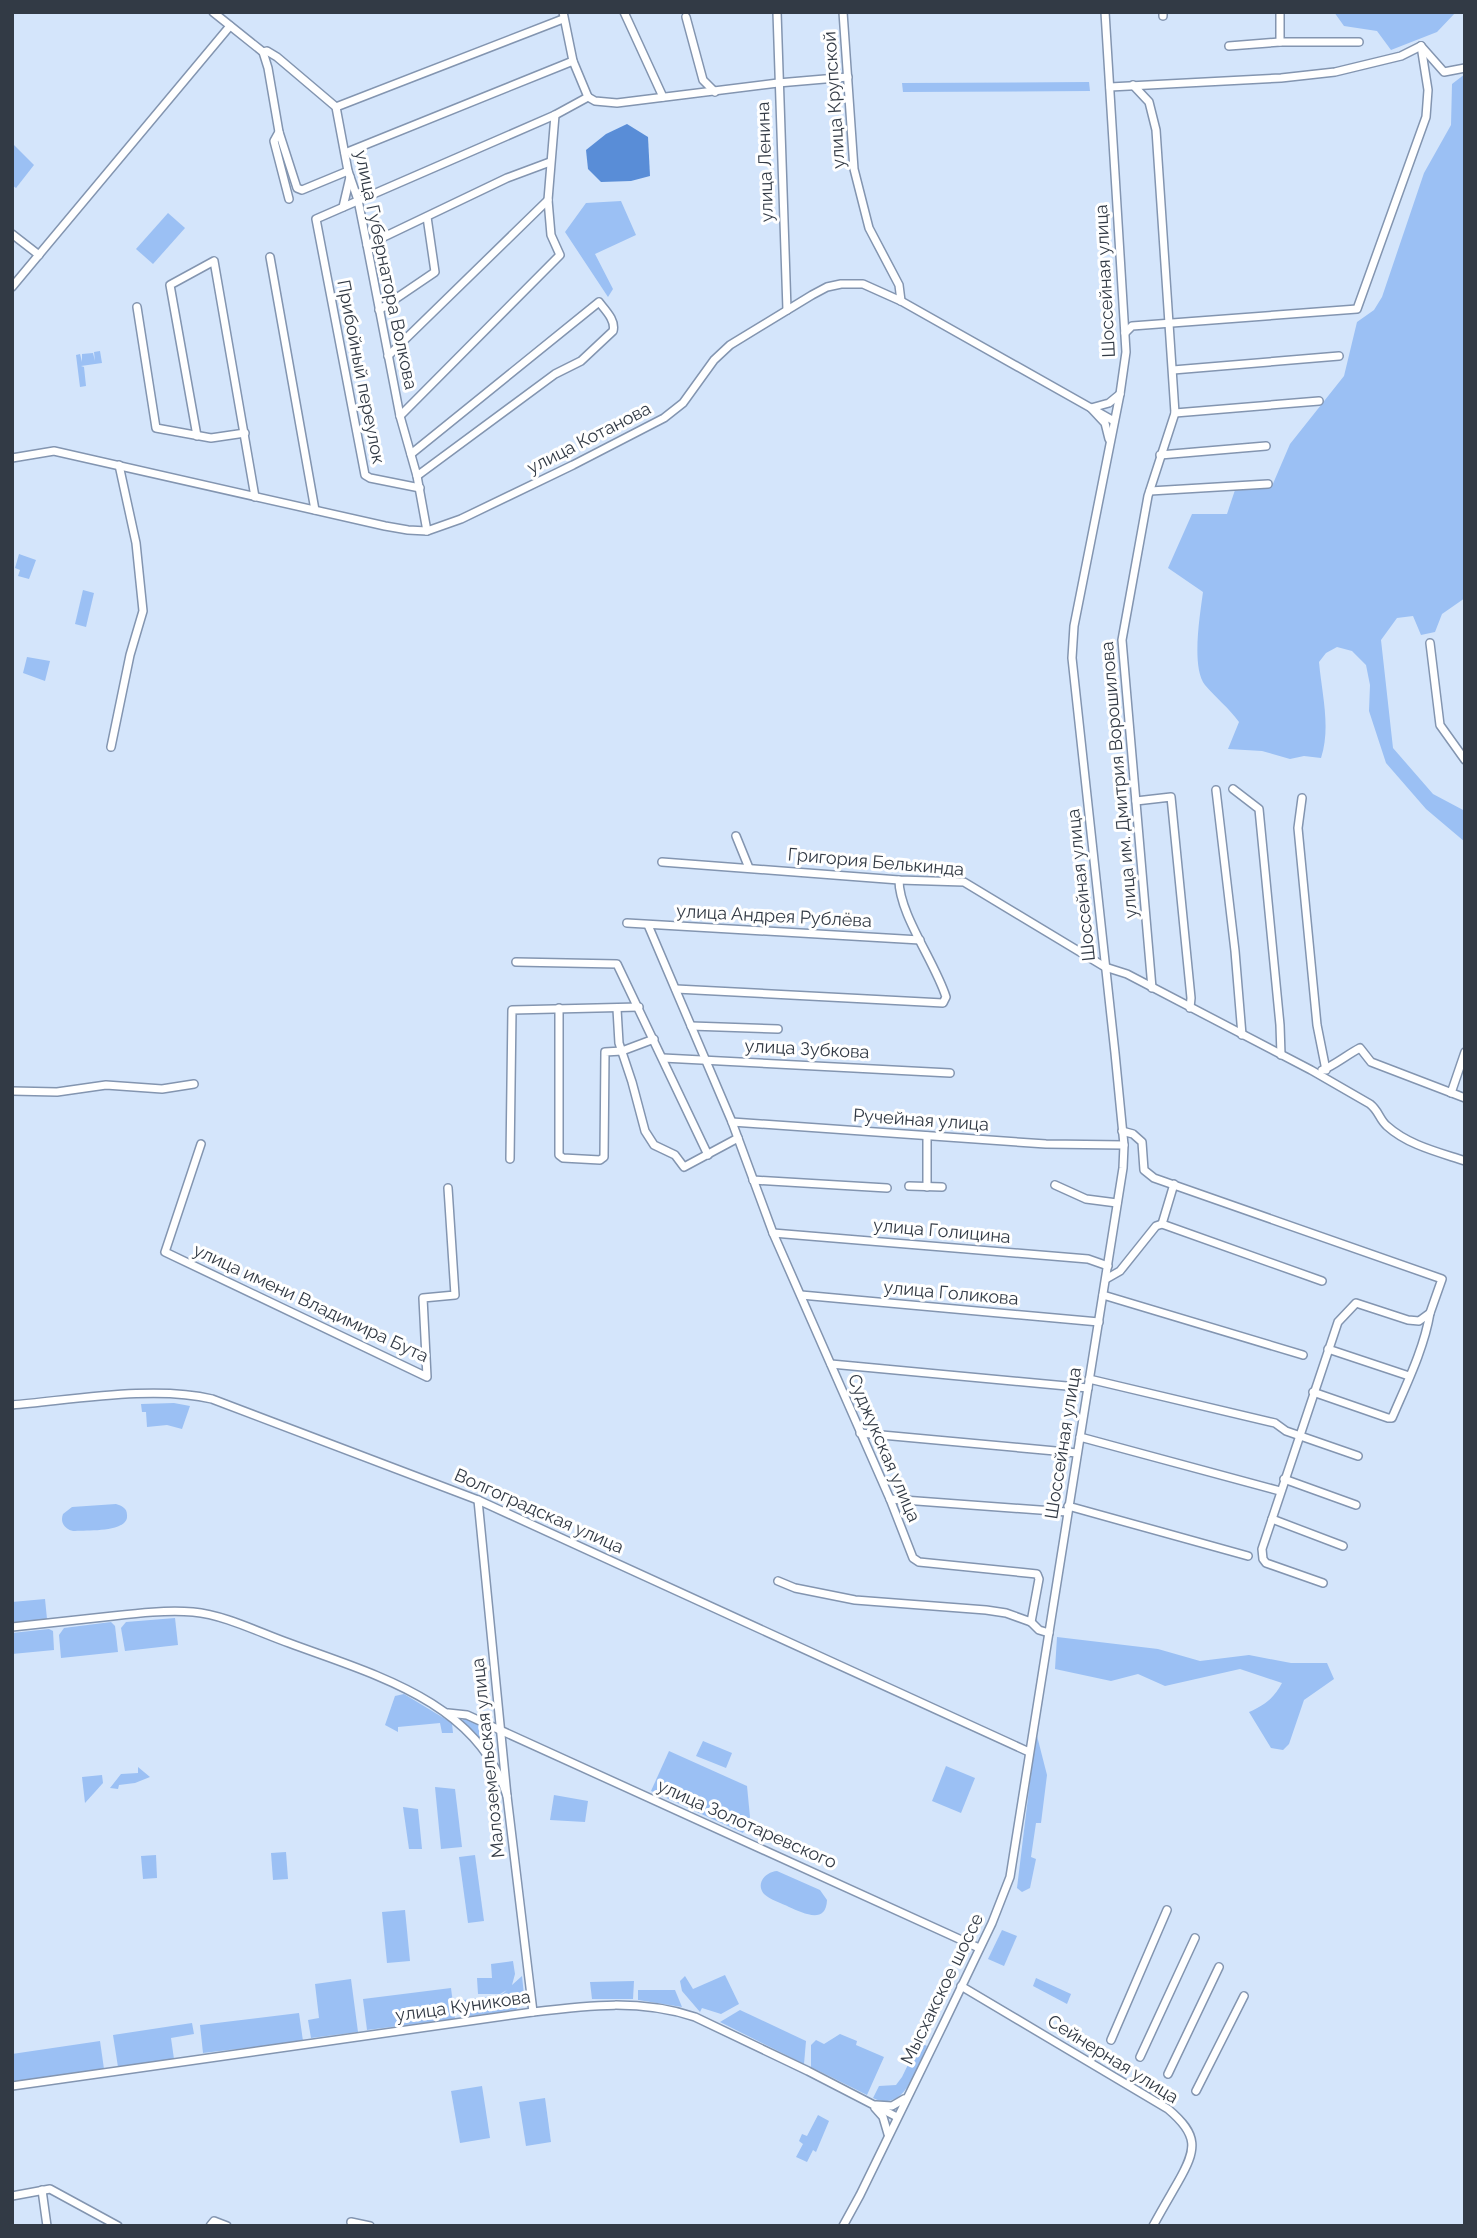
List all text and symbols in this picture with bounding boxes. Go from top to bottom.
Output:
street label: улица Крупской [818,31,849,170]
street label: улица Ленина [752,101,777,223]
street label: улица Губернатора Волкова [351,148,422,391]
street label: Шоссейная улица [1090,204,1119,358]
street label: Прибойный переулок [333,278,390,466]
street label: улица Котанова [523,397,654,478]
street label: улица им. Дмитрия Ворошилова [1096,641,1141,919]
street label: Шоссейная улица [1062,808,1099,962]
street label: Григория Белькинда [787,843,965,880]
street label: улица Андрея Рублёва [676,900,872,931]
street label: улица Зубкова [744,1035,870,1062]
street label: Ручейная улица [852,1104,990,1135]
street label: улица Голицина [872,1214,1012,1247]
street label: улица имени Владимира Бута [190,1239,432,1366]
street label: улица Голикова [883,1276,1019,1309]
street label: Шоссейная улица [1040,1366,1085,1520]
street label: Суджукская улица [844,1371,925,1525]
street label: Волгоградская улица [451,1464,627,1557]
street label: Малоземельская улица [467,1657,508,1859]
street label: улица Золотаревского [654,1774,840,1873]
street label: Мысхакское шоссе [896,1909,987,2068]
street label: улица Куникова [394,1986,532,2025]
street label: Сейнерная улица [1044,2010,1183,2107]

